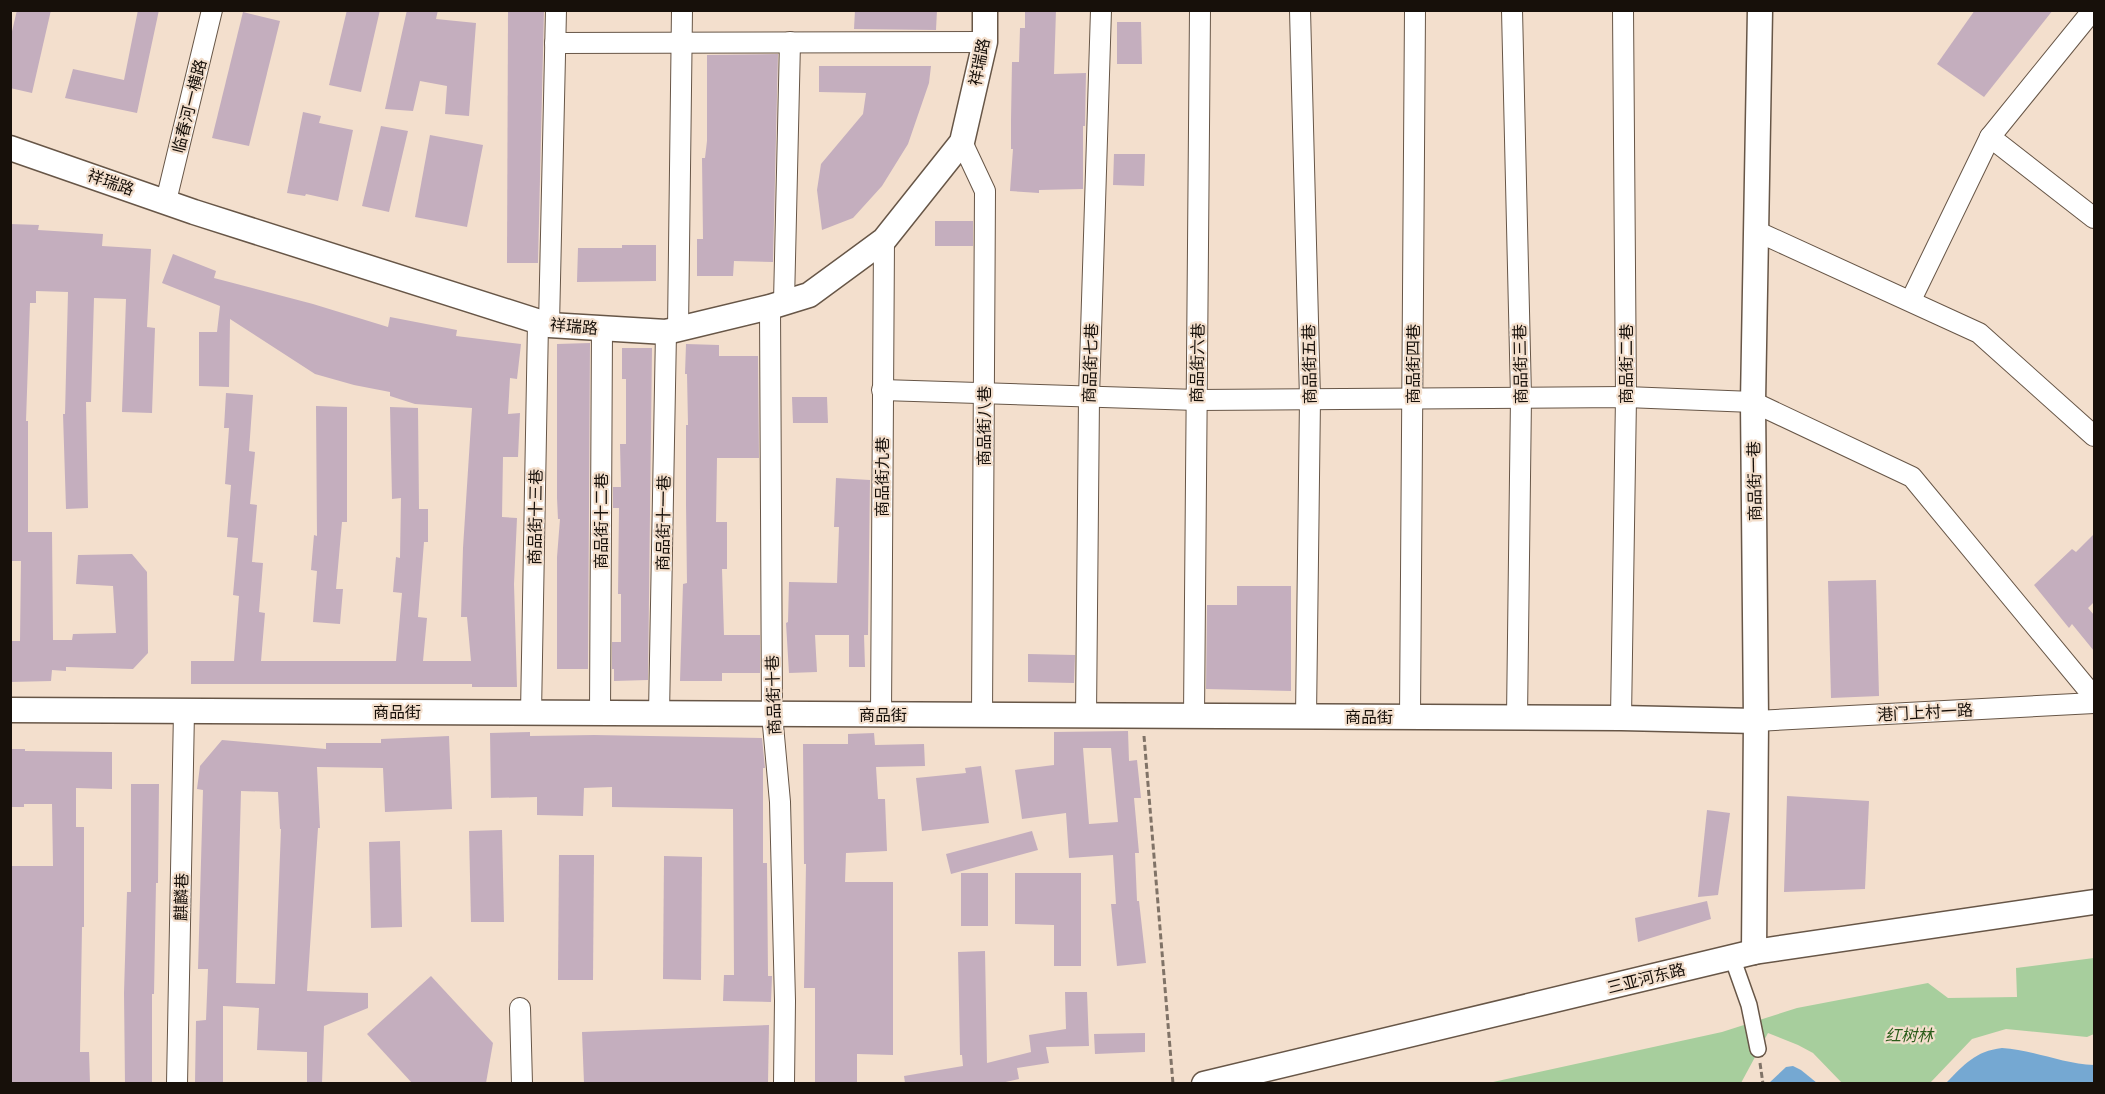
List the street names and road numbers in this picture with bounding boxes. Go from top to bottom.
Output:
street label: 祥瑞路 [965,37,993,87]
street label: 临春河一横路 [168,57,210,155]
street label: 祥瑞路 [85,165,137,199]
street label: 祥瑞路 [549,314,599,338]
street label: 商品街七巷 [1079,323,1101,403]
street label: 商品街六巷 [1186,323,1208,403]
street label: 商品街五巷 [1298,324,1320,404]
street label: 商品街四巷 [1403,324,1423,404]
street label: 商品街三巷 [1509,324,1531,404]
street label: 商品街二巷 [1616,324,1636,404]
street label: 商品街八巷 [974,386,994,466]
street label: 商品街九巷 [872,437,892,517]
street label: 商品街一巷 [1743,441,1765,521]
street label: 商品街十三巷 [524,469,546,565]
street label: 商品街十二巷 [591,473,611,569]
street label: 商品街十一巷 [652,475,674,571]
street label: 商品街十巷 [762,655,784,735]
street label: 港门上村一路 [1877,700,1973,724]
street label: 商品街 [373,702,421,722]
street label: 商品街 [859,705,907,725]
street label: 商品街 [1345,707,1393,727]
street label: 麒麟巷 [171,873,191,921]
street label: 三亚河东路 [1605,959,1687,997]

